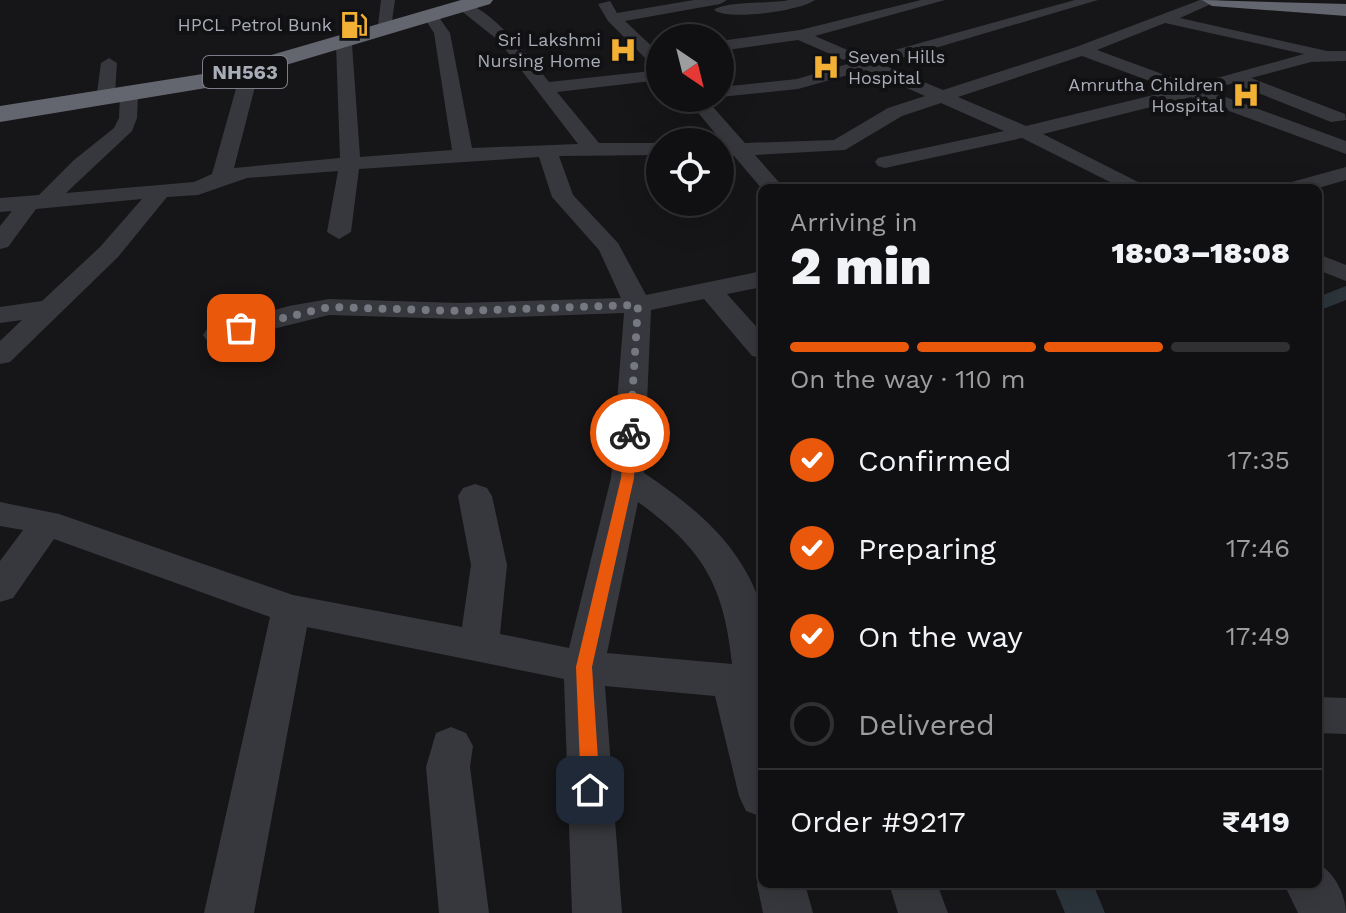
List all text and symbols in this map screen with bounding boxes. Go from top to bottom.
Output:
fuel station icon: HPCL Petrol Bunk [339,10,369,40]
place label: HPCL Petrol Bunk [177,14,332,35]
north arrow [646,24,734,112]
map controls [646,24,734,216]
place label: Sri Lakshmi Nursing Home [477,29,601,71]
hospital icon: Sri Lakshmi Nursing Home [608,35,638,65]
place label: Seven Hills Hospital [848,46,945,88]
hospital icon: Seven Hills Hospital [811,52,841,82]
road number: NH563 [203,56,287,88]
place label: Amrutha Children Hospital [1068,74,1224,116]
hospital icon: Amrutha Children Hospital [1231,80,1261,110]
button: locate [646,128,734,216]
text: Arriving in [790,207,918,237]
text: 18:03–18:08 [1112,235,1290,270]
text: 2 min [790,236,932,297]
pin [207,294,275,362]
icon: bag [219,306,263,350]
text: On the way · 110 m [790,364,1025,394]
courier [590,393,670,473]
icon: bike [608,411,652,455]
icon: check [790,438,834,482]
text: Confirmed [858,443,1012,478]
text: 17:35 [1227,445,1290,475]
icon: check [790,526,834,570]
text: Preparing [858,531,996,566]
text: 17:46 [1226,533,1290,563]
icon: check [790,614,834,658]
text: On the way [858,619,1023,654]
text: 17:49 [1226,621,1290,651]
text: Delivered [858,707,995,742]
pin [556,756,624,824]
icon: home [568,768,612,812]
text: Order #9217 [790,804,966,839]
text: ₹419 [1222,804,1290,839]

